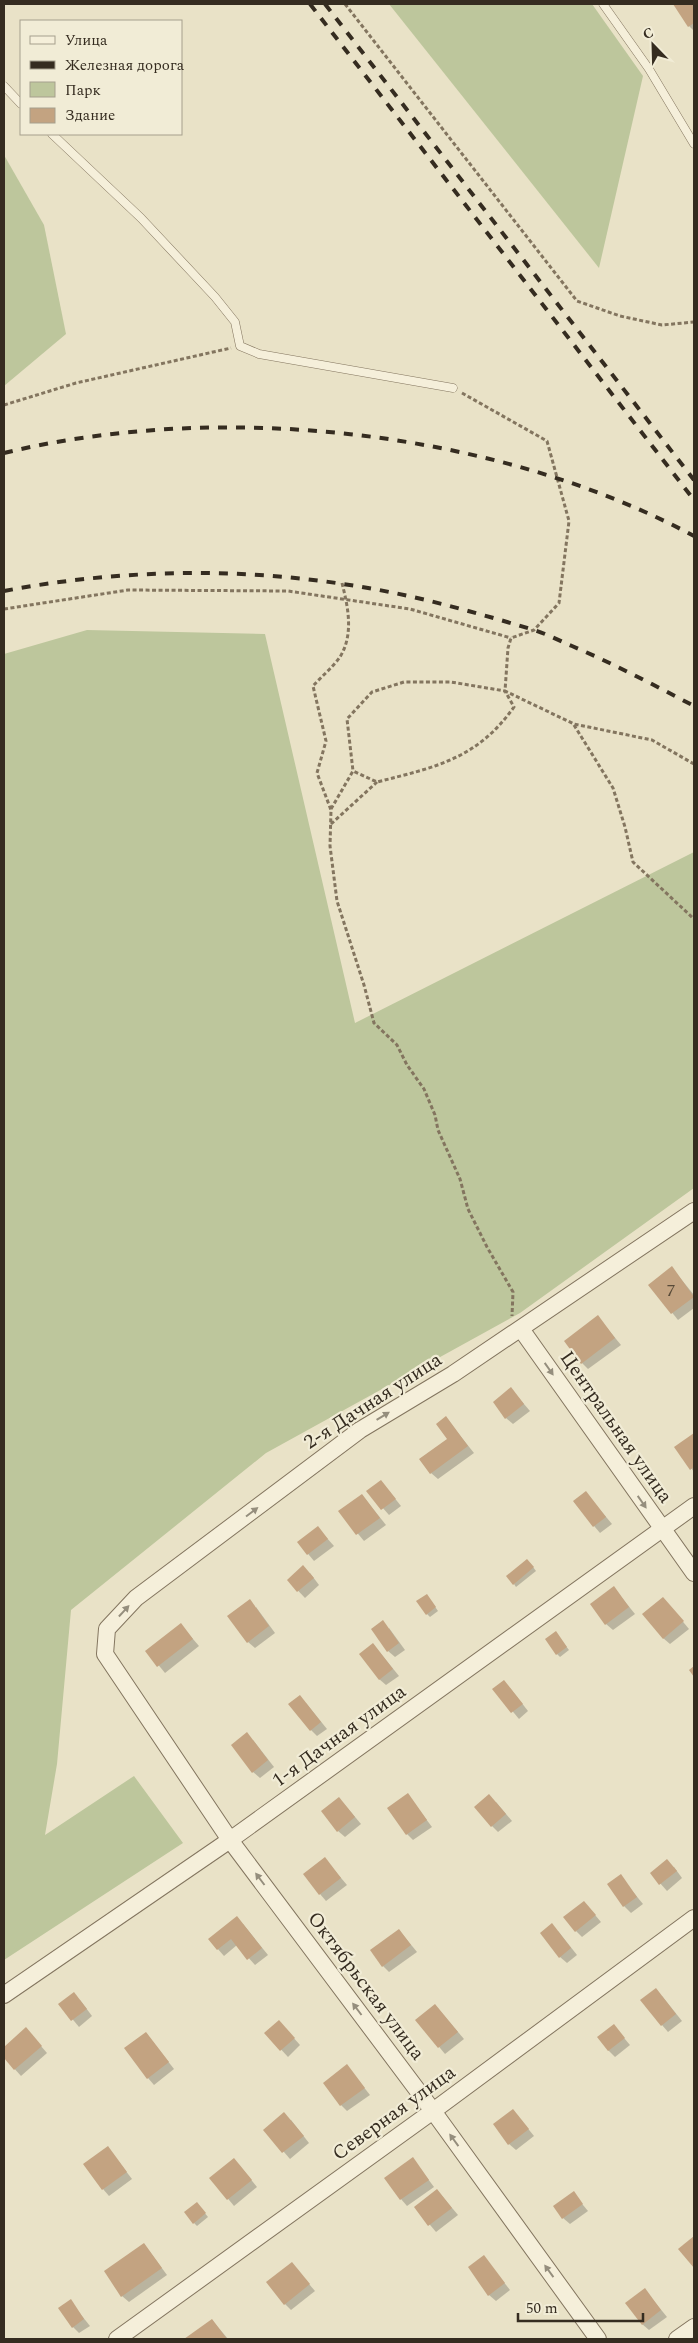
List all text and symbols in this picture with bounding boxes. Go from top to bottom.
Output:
legend [20,20,182,135]
north arrow [628,20,678,70]
text: С [639,22,657,45]
text: Улица [65,29,108,52]
text: Железная дорога [65,54,185,77]
text: Парк [65,79,101,102]
text: Здание [65,104,115,127]
house number: 7 [667,1277,676,1304]
street label: 2-я Дачная улица [298,1345,448,1457]
street label: Центральная улица [552,1345,680,1510]
one-way arrow [544,1362,554,1375]
one-way arrow [377,1412,390,1421]
one-way arrow [637,1495,647,1509]
one-way arrow [245,1506,258,1517]
one-way arrow [118,1606,130,1618]
street label: 1-я Дачная улица [266,1677,413,1795]
one-way arrow [254,1873,265,1886]
street label: Октябрьская улица [300,1905,432,2067]
one-way arrow [352,2002,362,2016]
street label: Северная улица [326,2058,462,2168]
one-way arrow [449,2133,459,2147]
one-way arrow [544,2265,554,2278]
scale bar [518,2290,643,2322]
text: 50 m [526,2297,558,2320]

